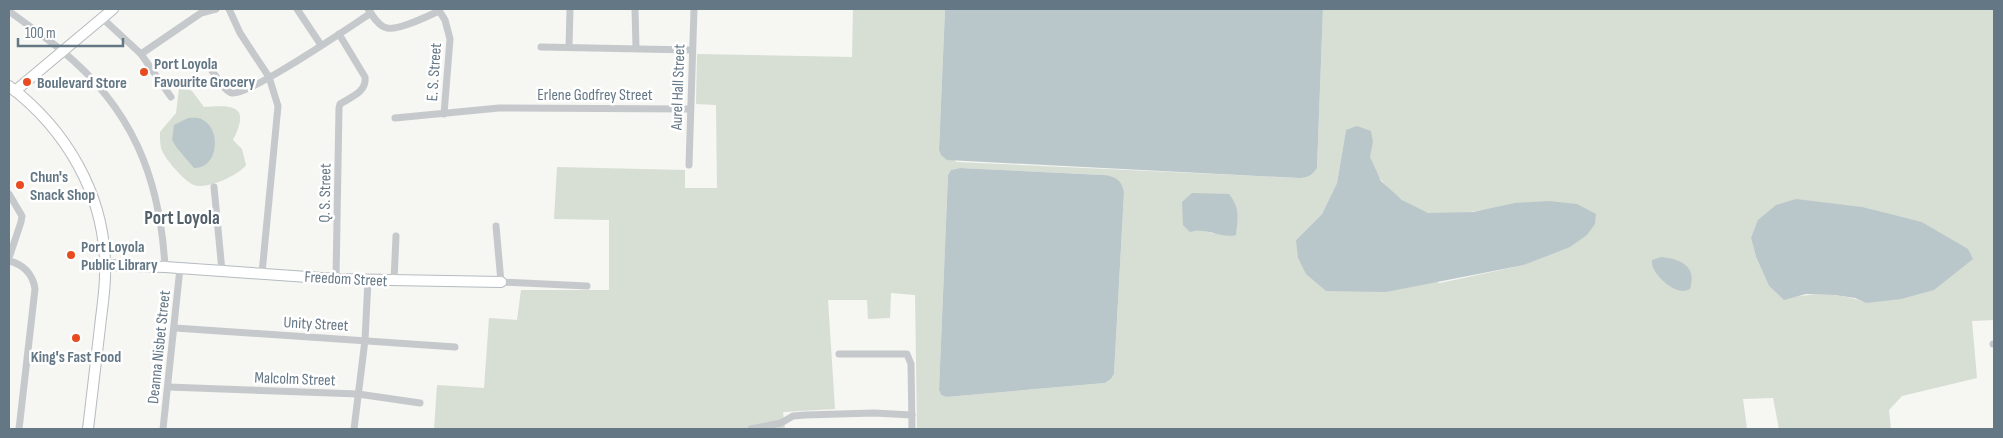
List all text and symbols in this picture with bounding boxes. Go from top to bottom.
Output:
scale bar [18,15,122,47]
text: 100 m [25,24,56,43]
street label: E. S. Street [423,42,446,102]
street label: Aurel Hall Street [667,43,690,132]
place label: Port Loyola Favourite Grocery [154,55,256,92]
marker: Port Loyola Favourite Grocery [138,66,150,78]
place label: Boulevard Store [37,74,127,93]
marker: Boulevard Store [21,76,33,88]
street label: Erlene Godfrey Street [537,86,653,105]
street label: Q. S. Street [315,163,336,223]
place label: Chun's Snack Shop [30,168,95,205]
marker: Chun's Snack Shop [14,179,26,191]
district label: Port Loyola [144,207,220,230]
place label: Port Loyola Public Library [81,238,158,275]
marker: Port Loyola Public Library [65,249,77,261]
street label: Freedom Street [304,268,388,291]
street label: Deanna Nisbet Street [144,289,175,405]
street label: Unity Street [283,313,349,336]
marker: King's Fast Food [70,332,82,344]
place label: King's Fast Food [31,348,121,367]
street label: Malcolm Street [254,369,336,390]

